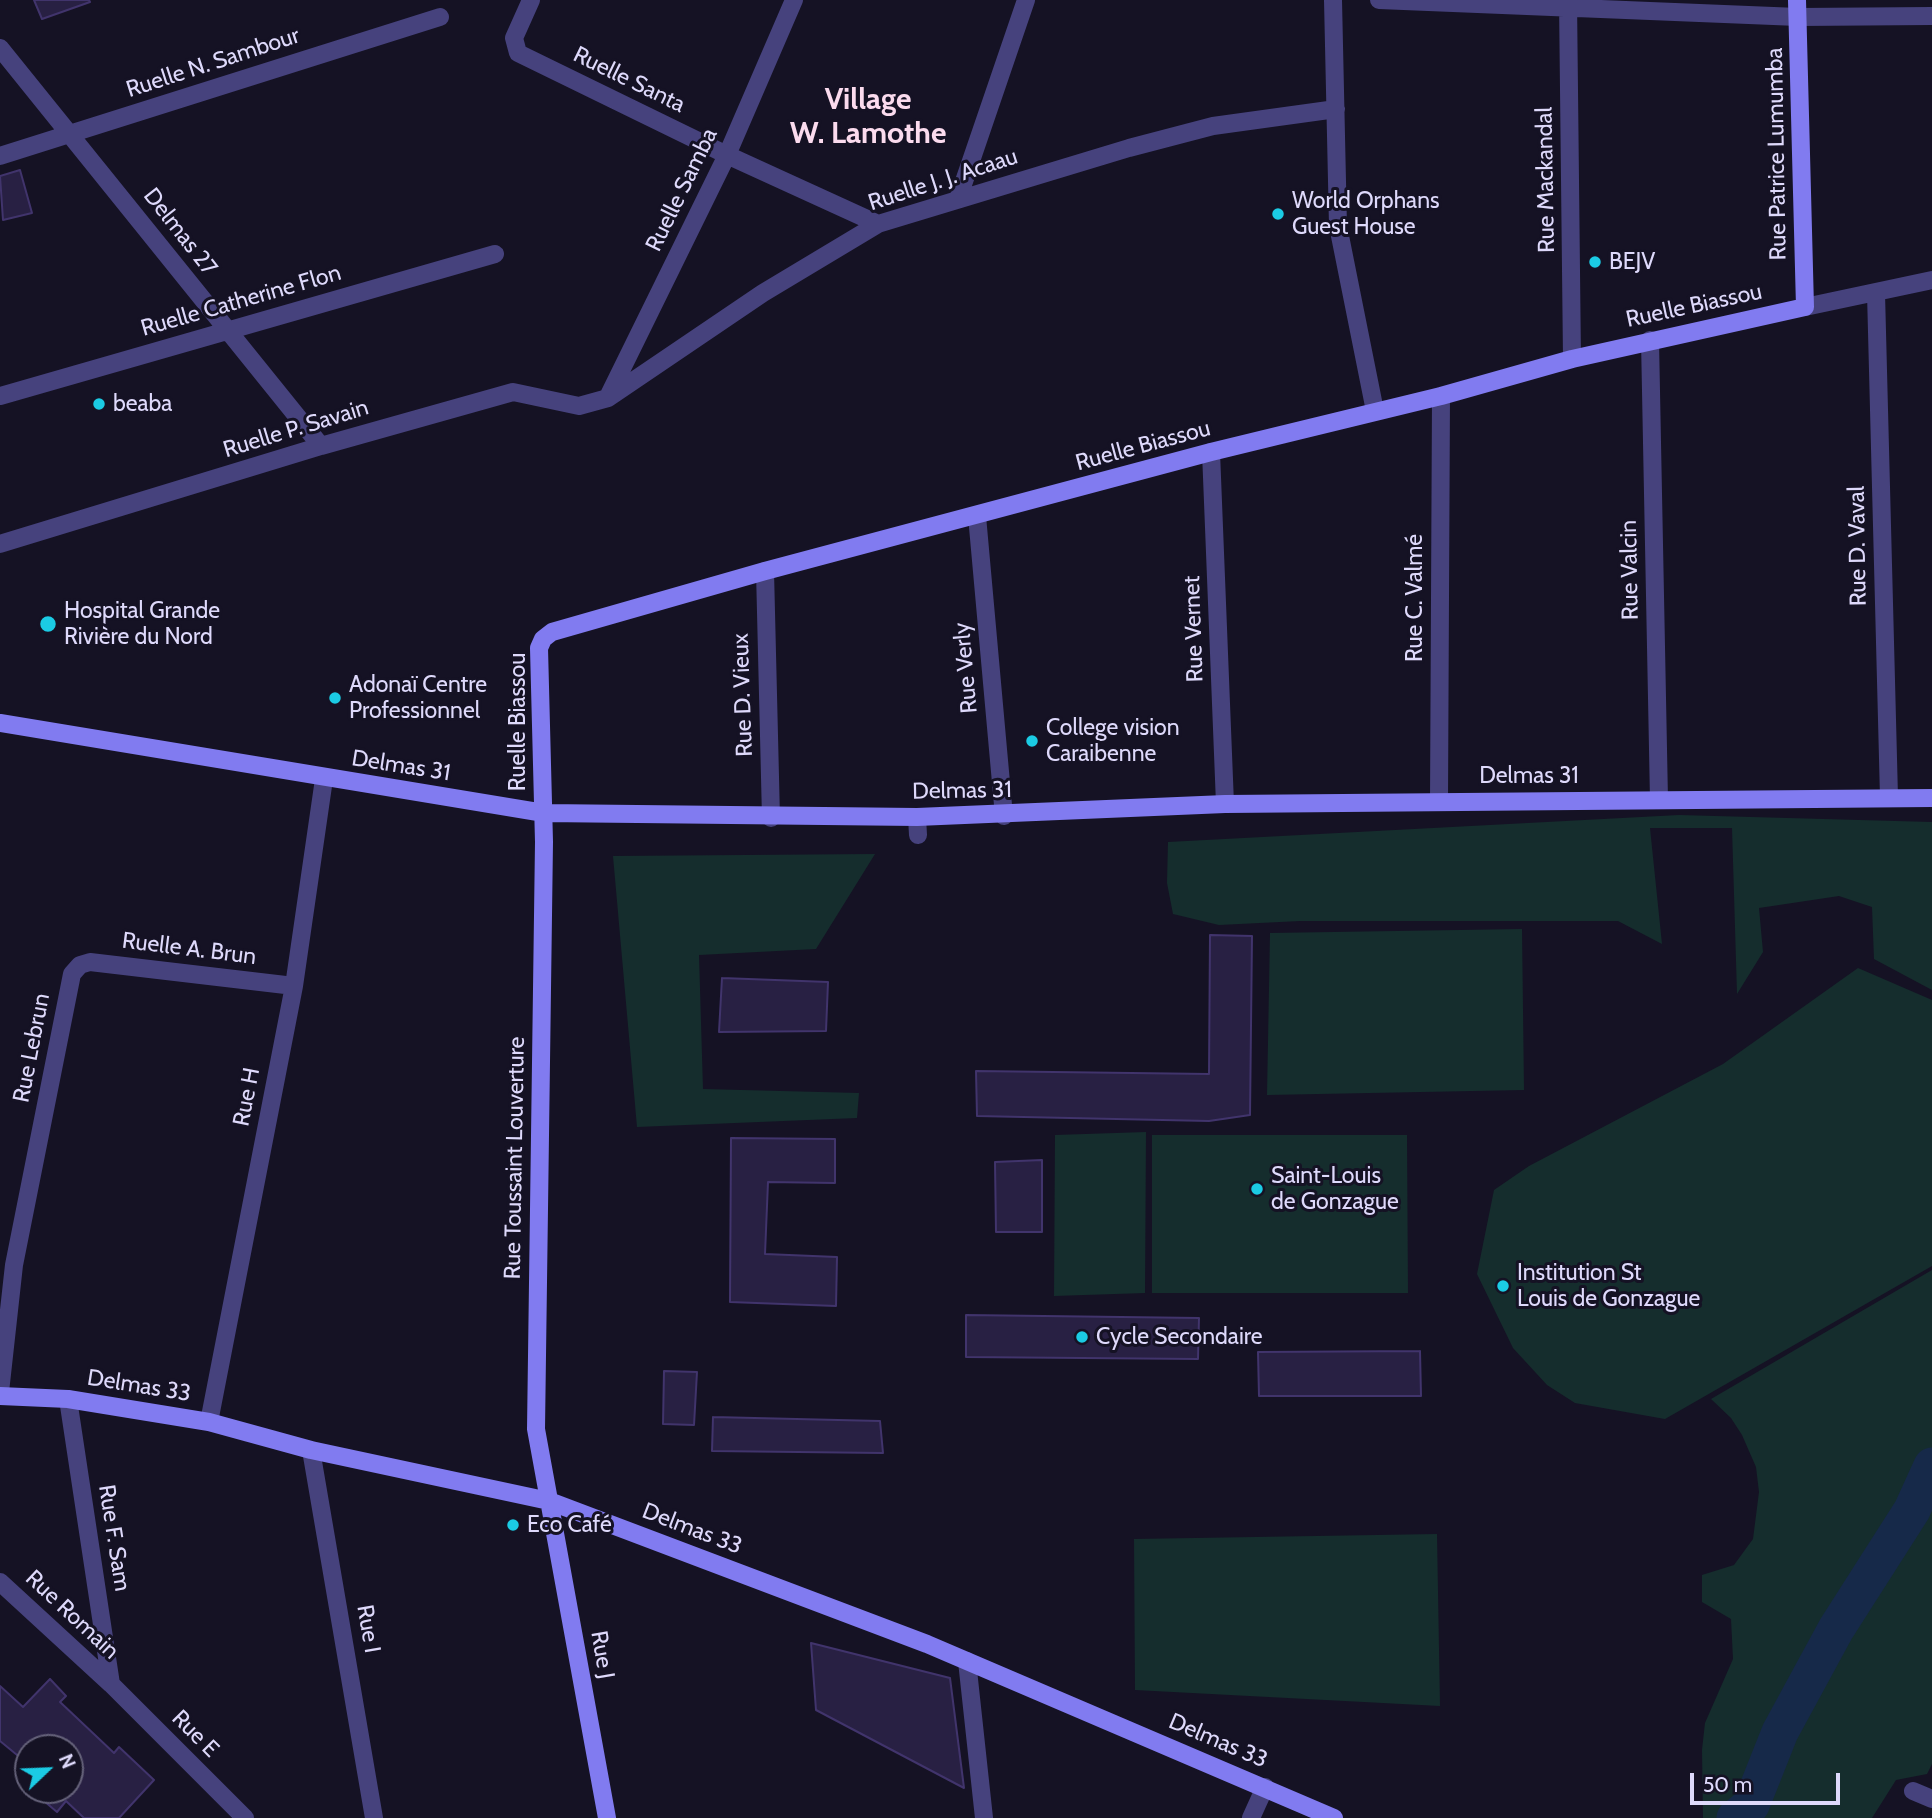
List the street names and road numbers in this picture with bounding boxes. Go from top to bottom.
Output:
street label: Ruelle N. Sambour [123,22,303,104]
street label: Ruelle Santa [569,41,689,119]
street label: Rue Patrice Lumumba [1761,47,1793,261]
street label: Rue Mackandal [1531,107,1561,253]
street label: Ruelle Samba [640,124,724,256]
street label: Ruelle J. J. Acaau [865,143,1021,217]
street label: Delmas 27 [137,183,223,281]
street label: Ruelle Catherine Flon [138,259,344,343]
street label: Ruelle Biassou [1623,278,1765,334]
street label: Ruelle P. Savain [220,394,372,464]
street label: Ruelle Biassou [1073,415,1213,477]
street label: Rue D. Vaval [1843,486,1873,606]
street label: Rue Valcin [1615,520,1645,620]
street label: Rue C. Valmé [1401,534,1429,662]
street label: Rue Vernet [1178,575,1210,683]
street label: Rue Verly [948,621,984,715]
street label: Rue D. Vieux [727,633,759,757]
street label: Ruelle Biassou [504,653,532,791]
street label: Delmas 31 [350,745,452,787]
street label: Delmas 31 [1479,762,1579,790]
street label: Delmas 31 [912,776,1012,806]
street label: Ruelle A. Brun [120,927,258,971]
street label: Rue Lebrun [8,991,56,1105]
street label: Rue Toussaint Louverture [499,1036,531,1280]
street label: Rue H [228,1065,266,1129]
street label: Delmas 33 [85,1364,193,1408]
street label: Rue F. Sam [92,1483,136,1593]
street label: Delmas 33 [638,1497,746,1561]
street label: Rue Romain [20,1565,124,1665]
street label: Rue I [350,1603,386,1655]
street label: Rue J [584,1629,620,1681]
street label: Rue E [166,1705,224,1763]
street label: Delmas 33 [1164,1708,1272,1774]

